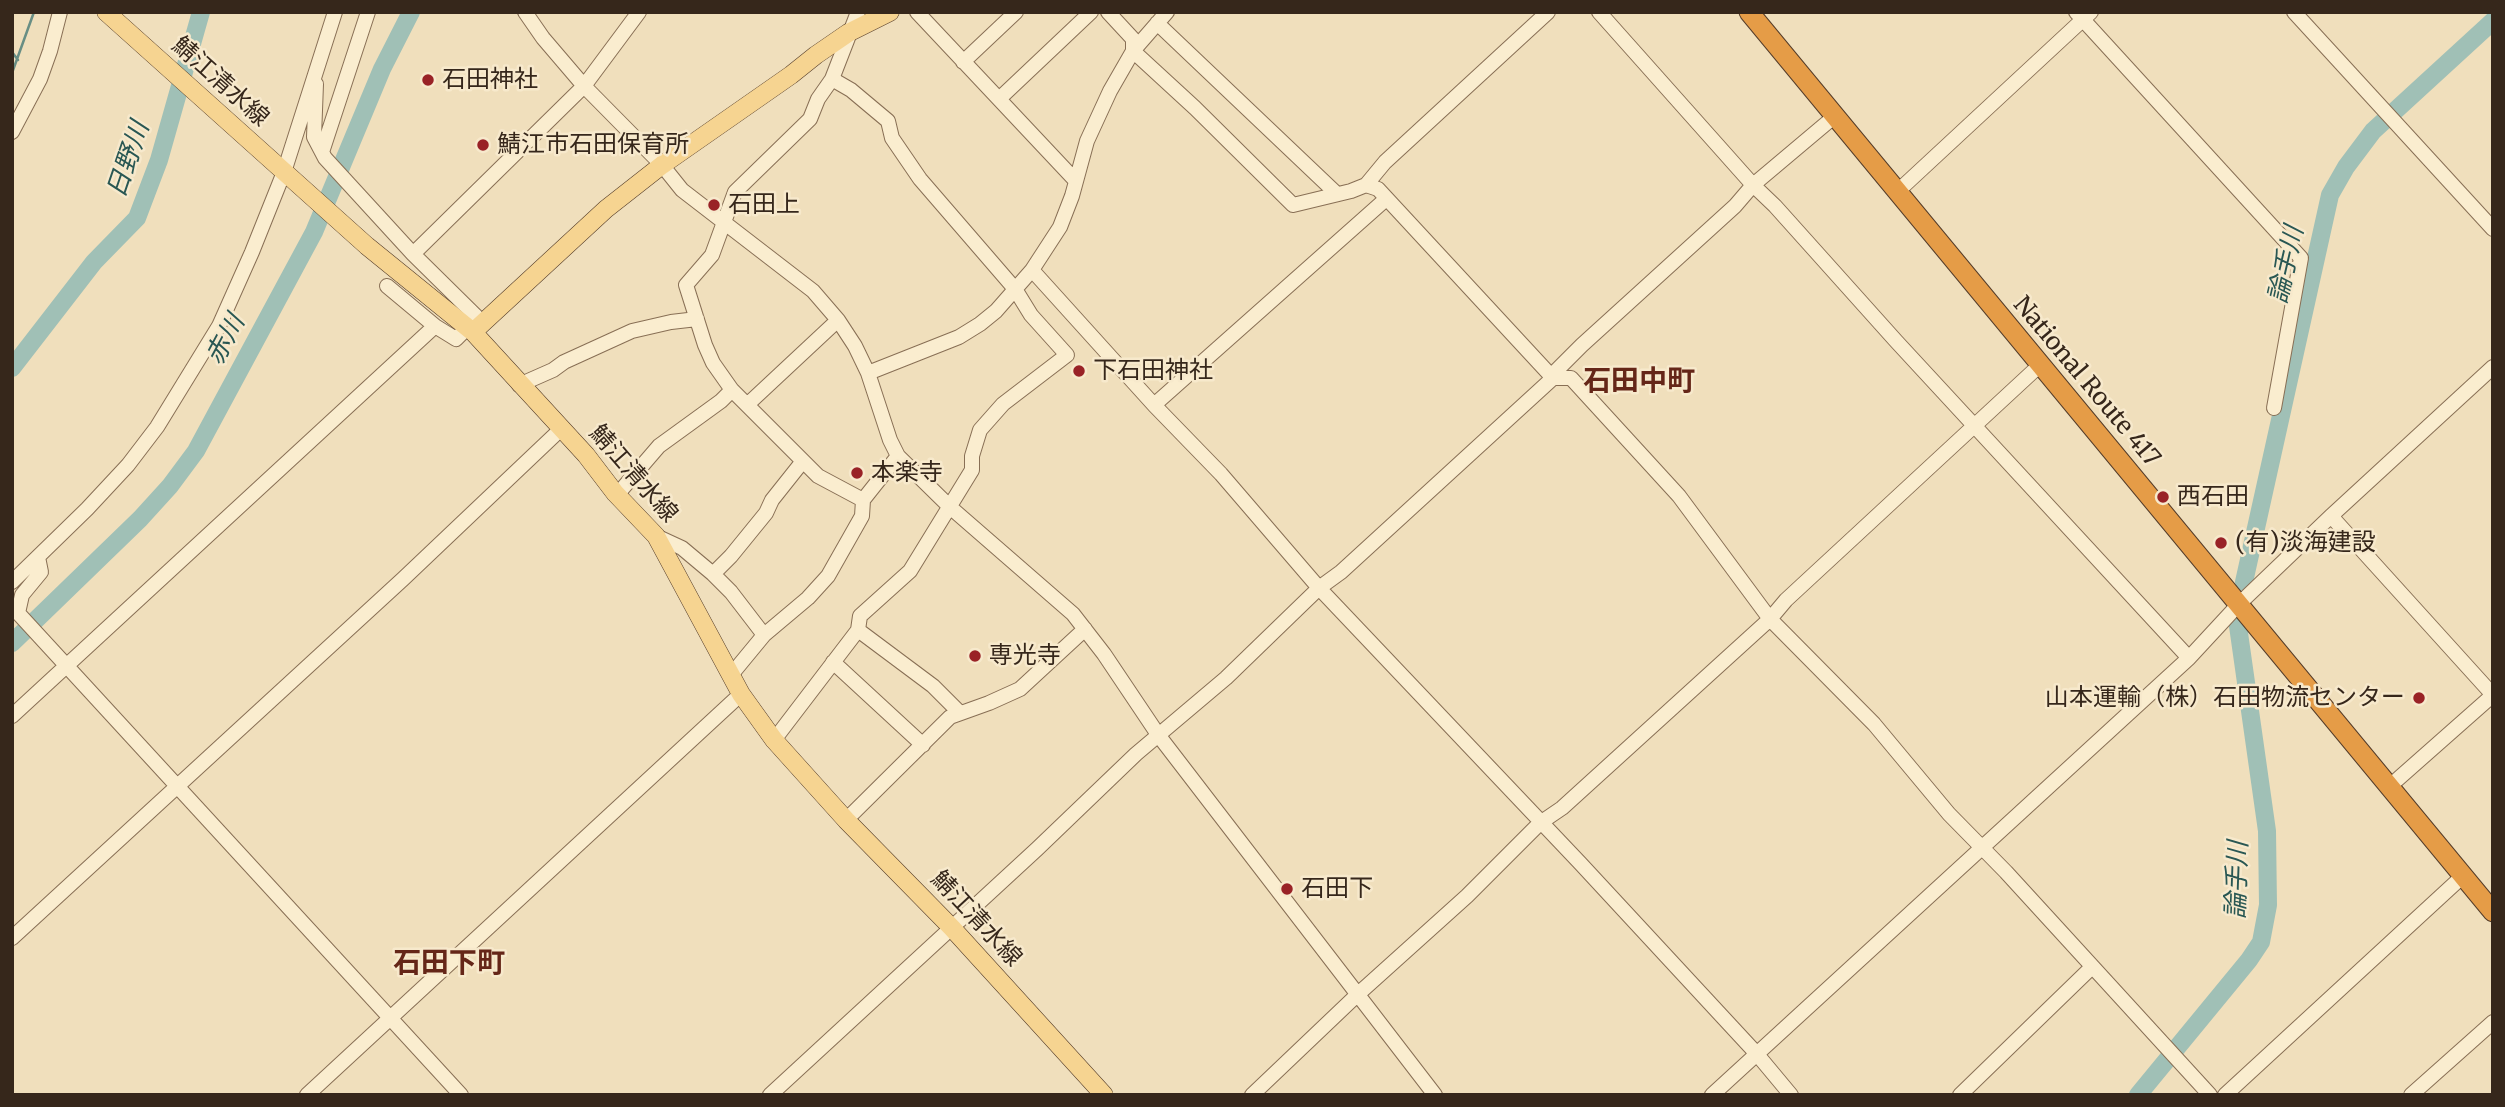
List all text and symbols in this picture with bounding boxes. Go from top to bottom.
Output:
street label: 鯖江清水線 [166,31,274,133]
place label: 石田神社 [442,66,538,94]
marker: 石田神社 [420,72,436,88]
water label: 日野川 [102,118,156,202]
place label: 鯖江市石田保育所 [497,131,689,159]
marker: 鯖江市石田保育所 [475,137,491,153]
place label: 石田上 [728,191,800,219]
marker: 石田上 [706,197,722,213]
water label: 論手川 [2263,223,2311,307]
street label: National Route 417 [2007,291,2165,473]
water label: 赤川 [200,310,252,370]
place label: 下石田神社 [1093,357,1213,385]
marker: 下石田神社 [1071,363,1087,379]
district label: 石田中町 [1583,365,1695,399]
street label: 鯖江清水線 [583,419,683,529]
place label: 本楽寺 [871,459,943,487]
marker: 本楽寺 [849,465,865,481]
place label: 西石田 [2177,483,2249,511]
marker: 西石田 [2155,489,2171,505]
place label: (有)淡海建設 [2235,529,2376,557]
marker: (有)淡海建設 [2213,535,2229,551]
place label: 専光寺 [989,642,1061,670]
marker: 専光寺 [967,648,983,664]
place label: 山本運輸（株）石田物流センター [2045,684,2405,712]
marker: 山本運輸（株）石田物流センター [2411,690,2427,706]
water label: 論手川 [2221,840,2255,920]
street label: 鯖江清水線 [925,865,1027,973]
place label: 石田下 [1301,875,1373,903]
marker: 石田下 [1279,881,1295,897]
district label: 石田下町 [393,947,505,981]

